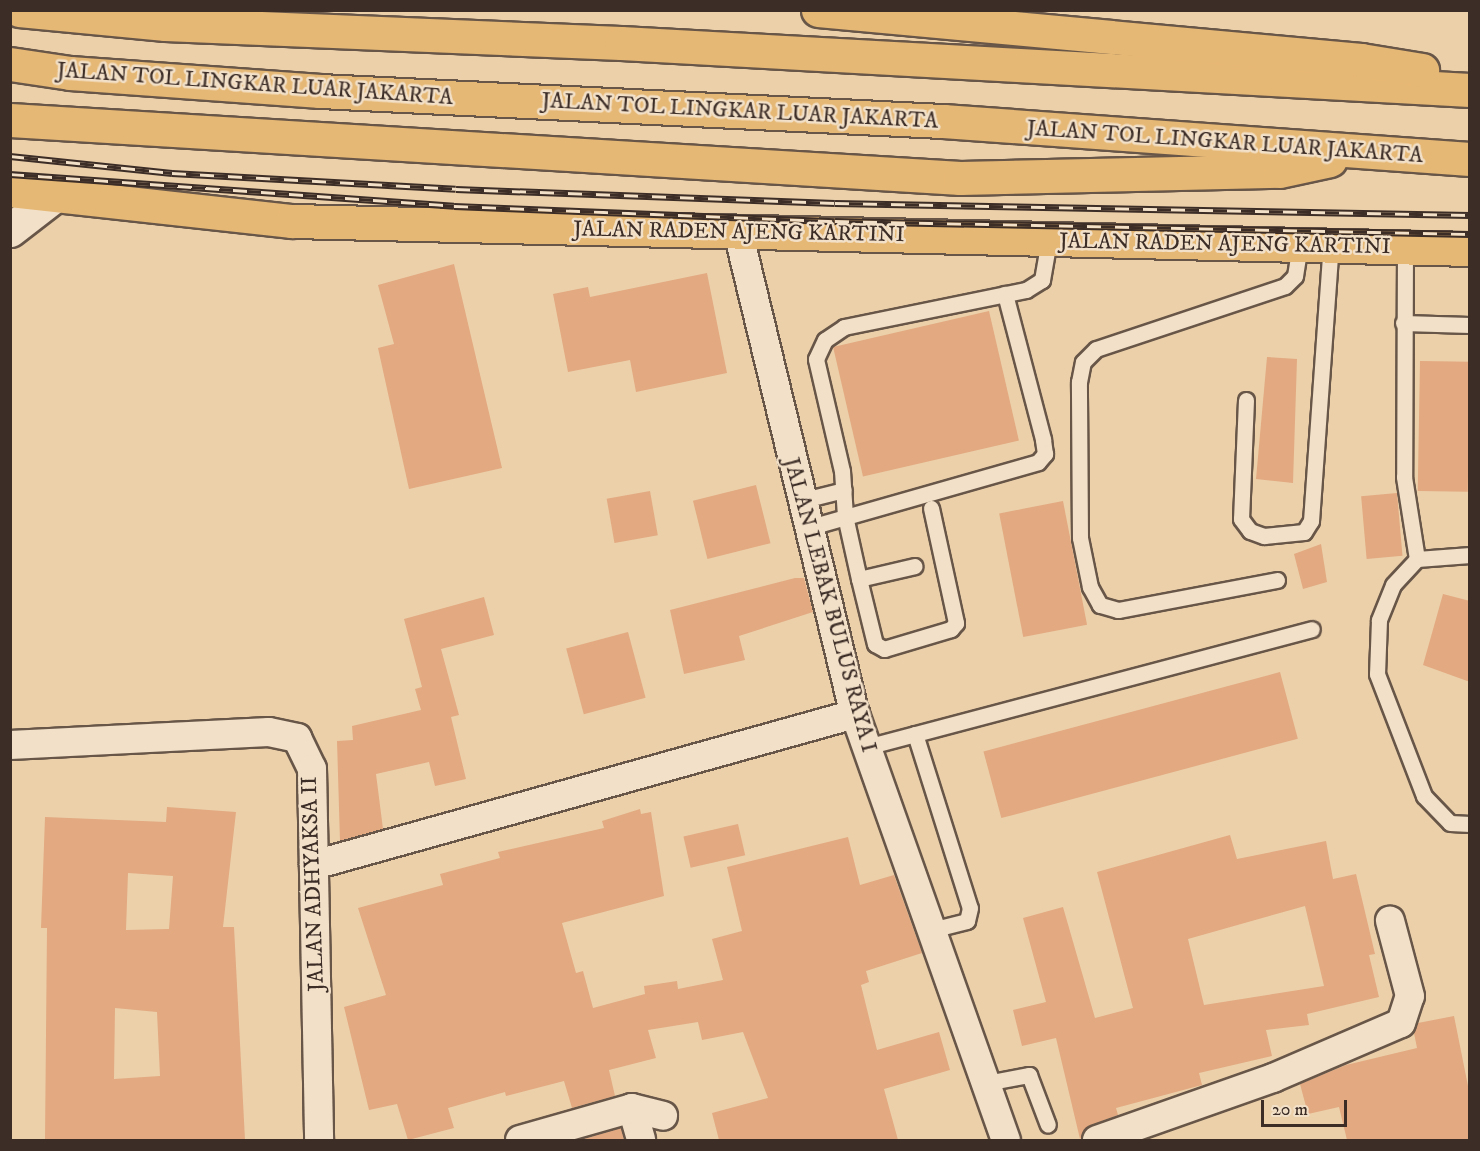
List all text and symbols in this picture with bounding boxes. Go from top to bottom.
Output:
street label: JALAN TOL LINGKAR LUAR JAKARTA [56,57,454,111]
street label: JALAN TOL LINGKAR LUAR JAKARTA [541,87,939,135]
street label: JALAN TOL LINGKAR LUAR JAKARTA [1026,115,1424,169]
street label: JALAN RADEN AJENG KARTINI [573,216,905,248]
street label: JALAN RADEN AJENG KARTINI [1059,228,1391,260]
street label: JALAN LEBAK BULUS RAYA I [778,455,882,755]
street label: JALAN ADHYAKSA II [296,776,330,992]
scale bar [1264,1088,1350,1126]
text: 20 m [1272,1099,1308,1121]

